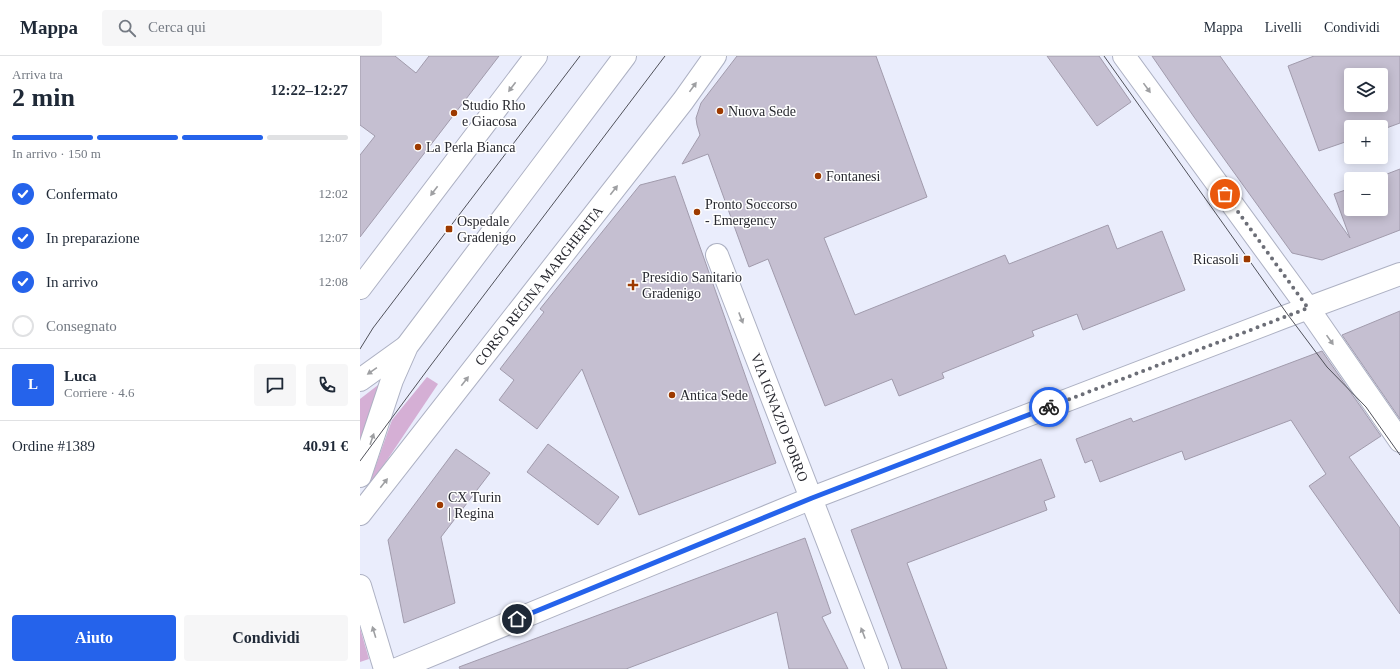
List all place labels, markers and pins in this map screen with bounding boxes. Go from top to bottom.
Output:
place label: Studio Rho e Giacosa [462,98,525,129]
place label: Nuova Sede [728,104,796,119]
marker: Nuova Sede [715,106,725,116]
marker: Studio Rho e Giacosa [449,108,459,118]
place label: La Perla Bianca [426,140,516,155]
marker: La Perla Bianca [413,142,423,152]
place label: Fontanesi [826,169,881,184]
marker: Fontanesi [813,171,823,181]
pin [1208,177,1242,211]
place label: Pronto Soccorso - Emergency [705,197,797,228]
marker: Pronto Soccorso - Emergency [692,207,702,217]
place label: Ospedale Gradenigo [457,214,516,245]
marker: Ospedale Gradenigo [444,224,454,234]
place label: Ricasoli [1193,252,1239,267]
marker: Ricasoli [1242,254,1252,264]
place label: Presidio Sanitario Gradenigo [642,270,742,301]
marker: Presidio Sanitario Gradenigo [627,279,639,291]
place label: Antica Sede [680,388,748,403]
marker: Antica Sede [667,390,677,400]
place label: CX Turin | Regina [448,490,501,521]
marker: CX Turin | Regina [435,500,445,510]
pin [500,602,534,636]

